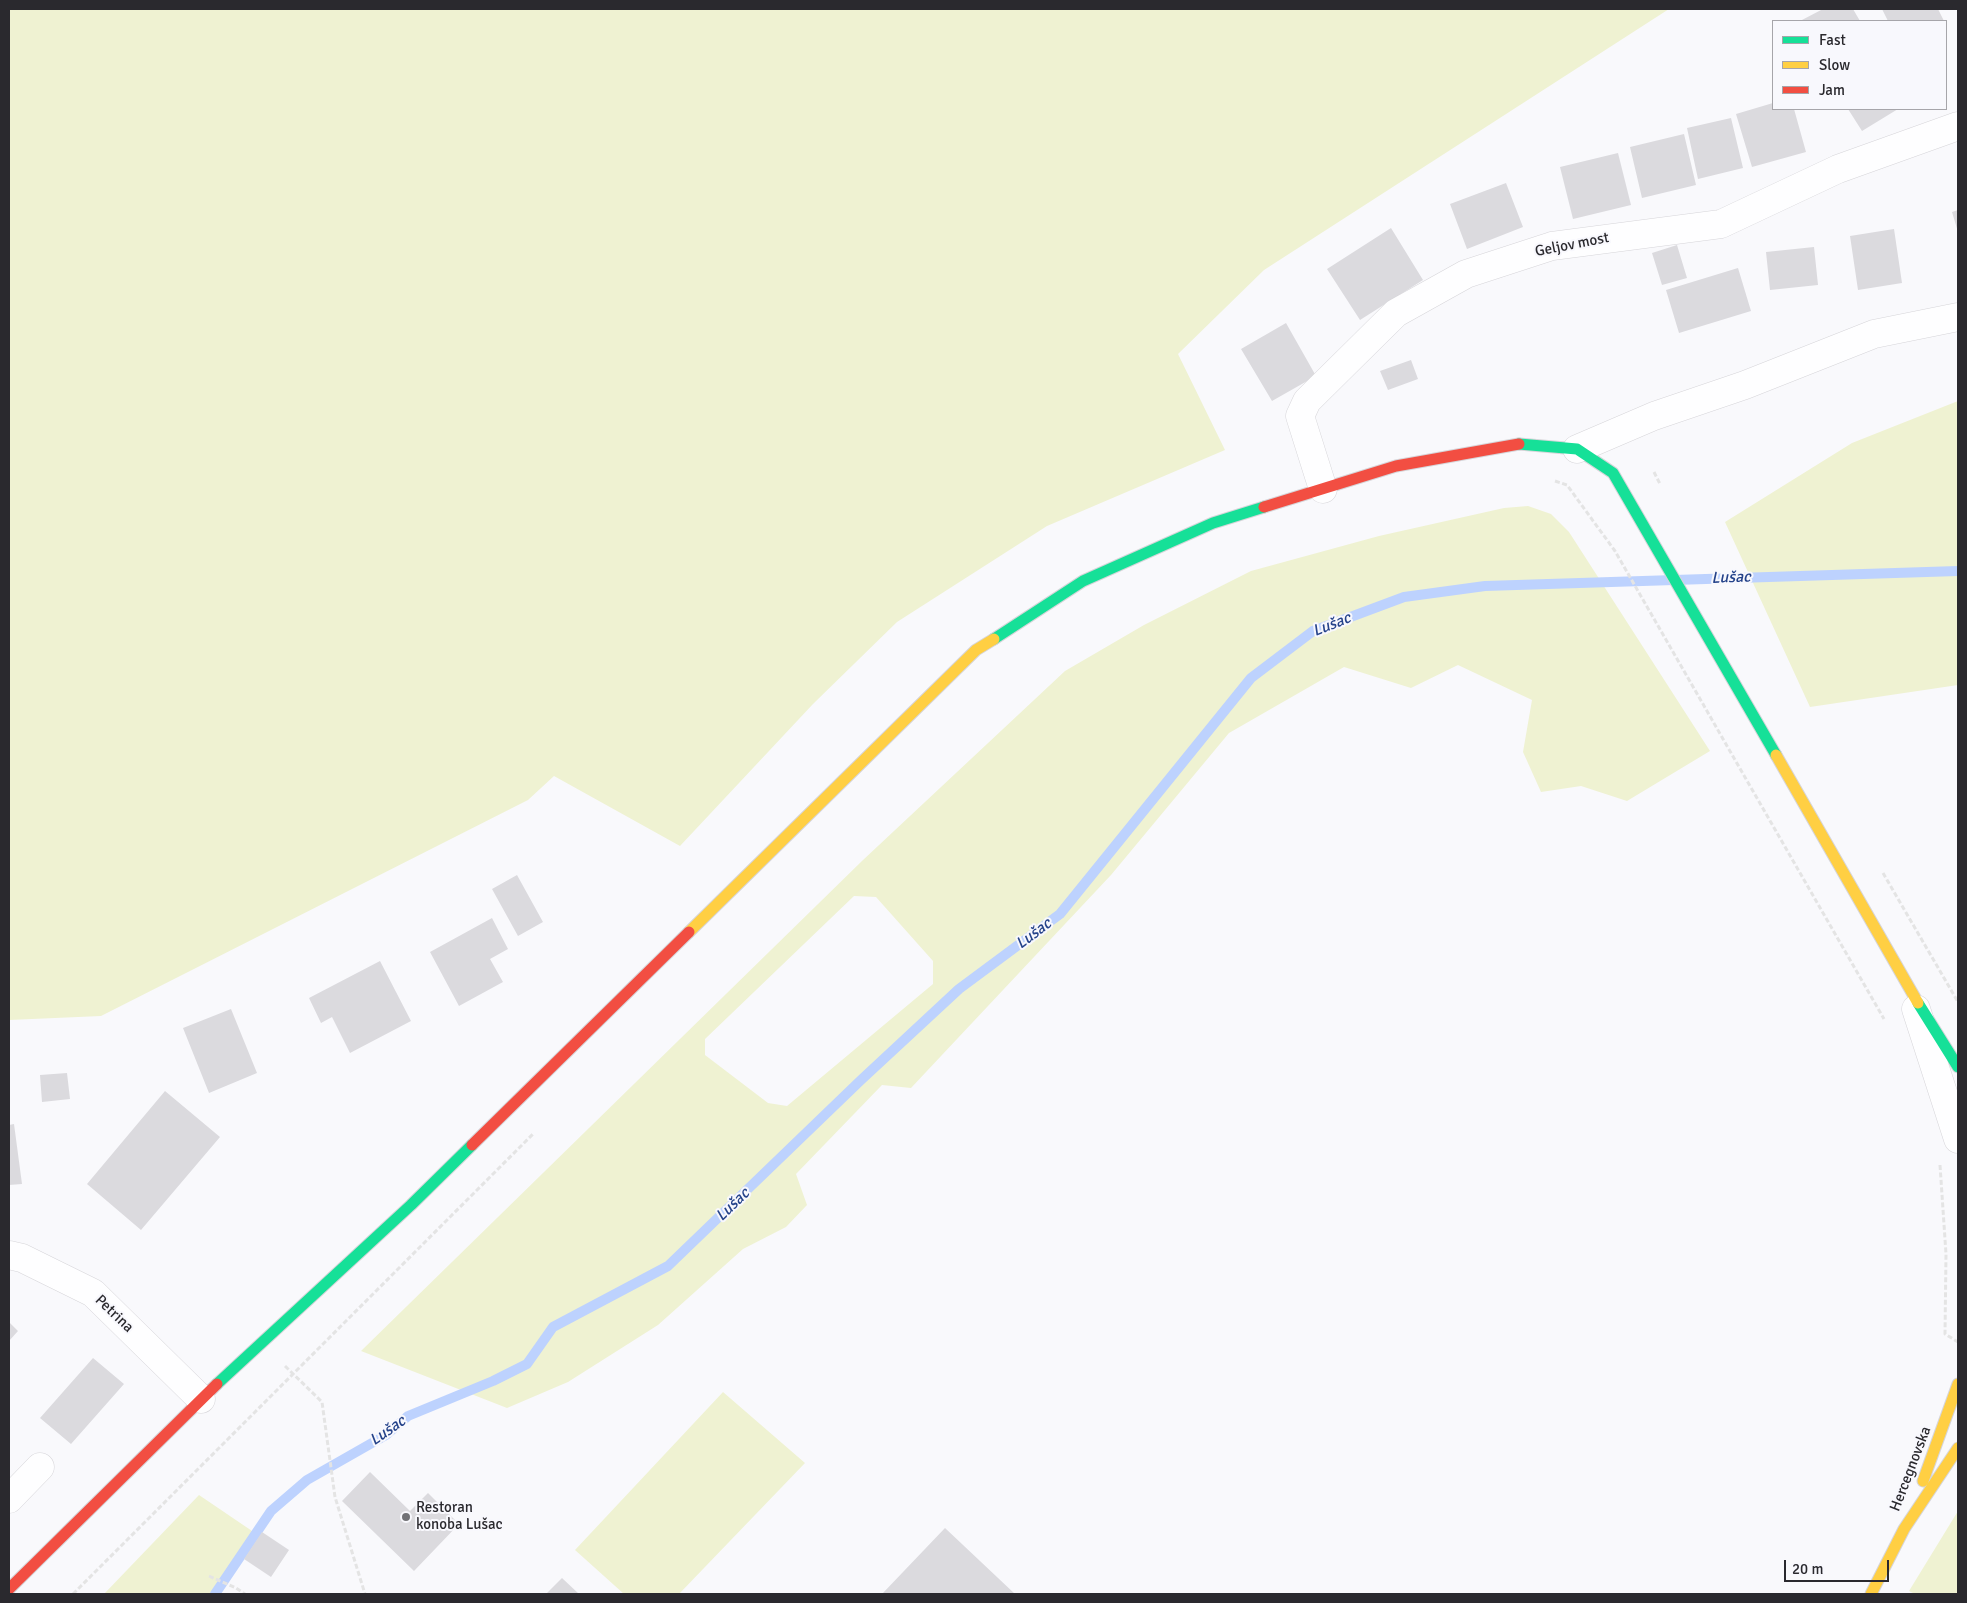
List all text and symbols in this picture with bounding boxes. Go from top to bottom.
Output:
legend [1772,20,1947,110]
text: Fast [1819,31,1846,49]
text: Slow [1819,56,1850,74]
text: Jam [1819,81,1845,99]
street label: Geljov most [1533,229,1611,261]
water label: Lušac [1711,568,1751,588]
water label: Lušac [1310,609,1354,641]
water label: Lušac [1013,915,1055,953]
water label: Lušac [712,1184,754,1226]
street label: Petrina [91,1291,137,1337]
water label: Lušac [366,1412,410,1450]
street label: Hercegnovska [1887,1424,1935,1514]
place label: Restoran konoba Lušac [416,1499,503,1534]
marker: Restoran konoba Lušac [400,1511,412,1523]
scale bar [1787,1550,1892,1582]
text: 20 m [1792,1560,1823,1578]

